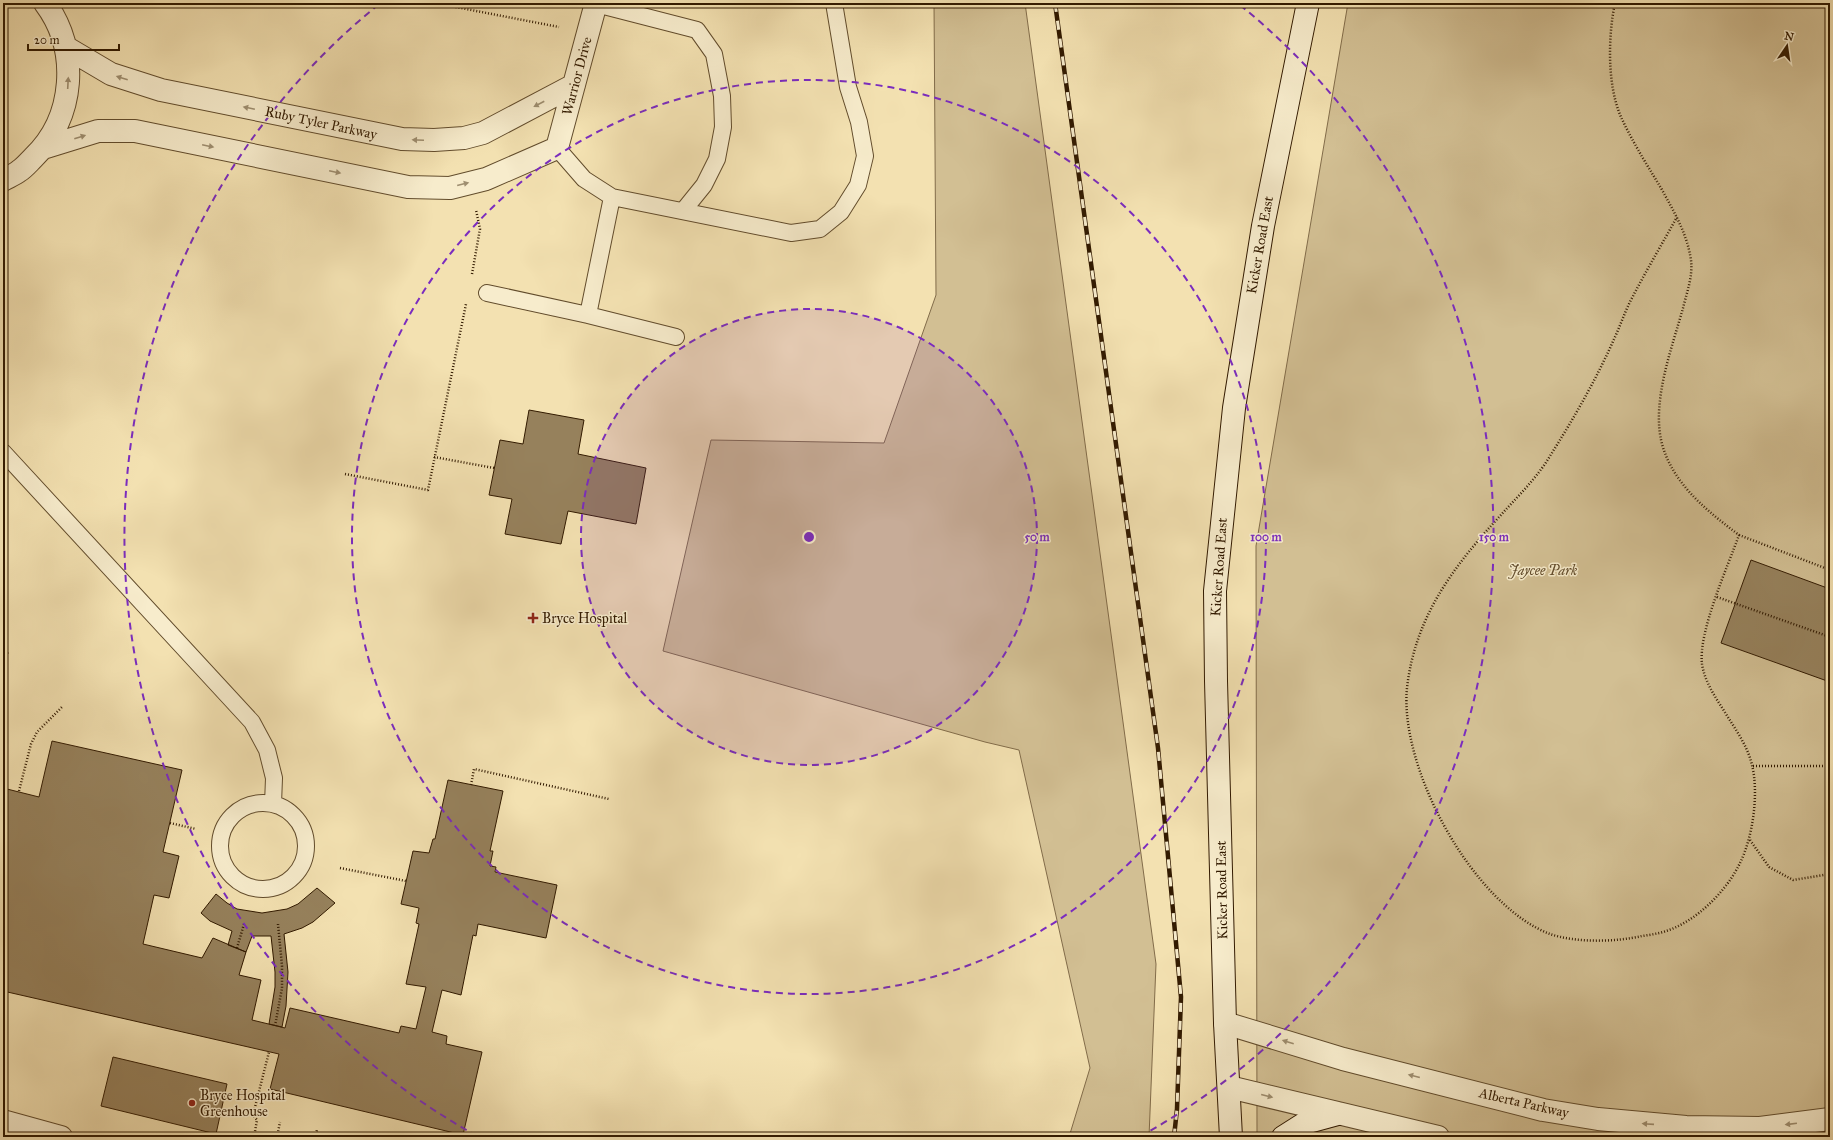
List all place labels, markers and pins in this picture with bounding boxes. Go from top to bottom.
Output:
centre of rings [802,530,816,544]
place label: Bryce Hospital [542,610,628,627]
marker: Bryce Hospital [527,612,539,624]
place label: Bryce Hospital Greenhouse [200,1087,286,1120]
marker: Bryce Hospital Greenhouse [187,1098,197,1108]

